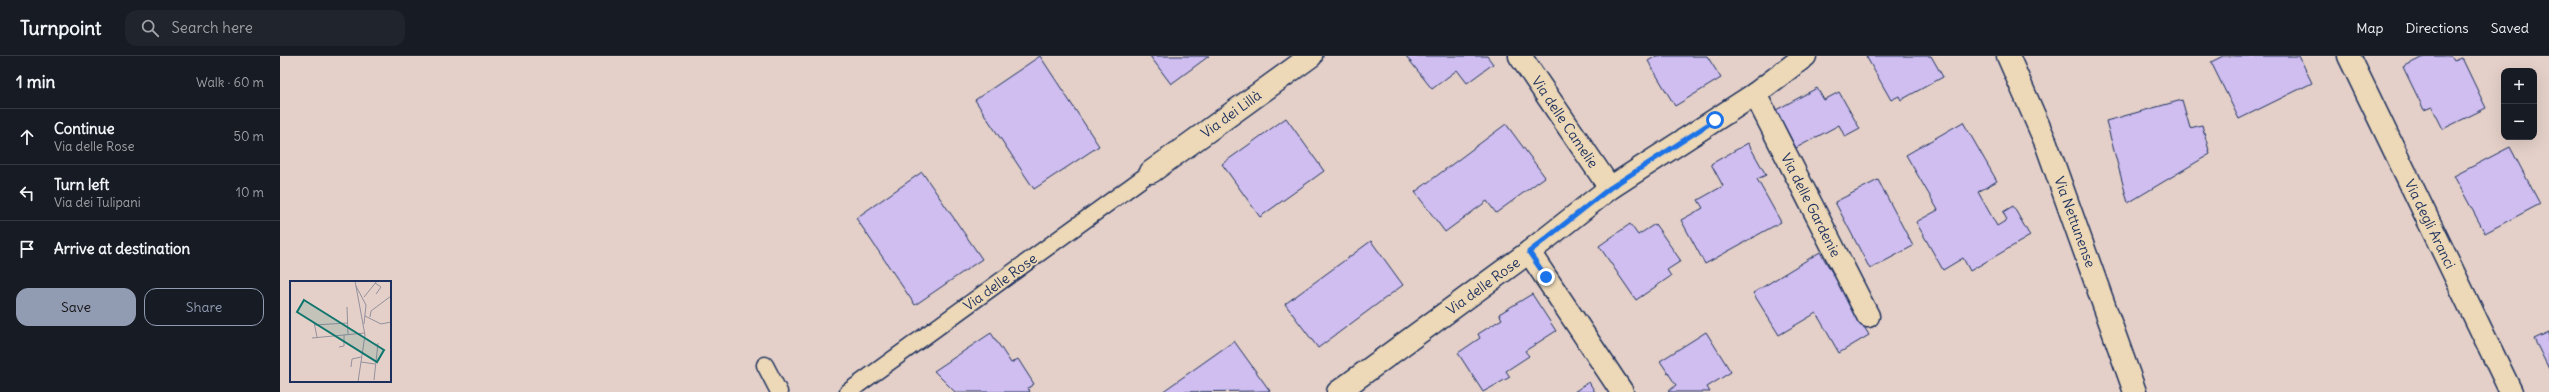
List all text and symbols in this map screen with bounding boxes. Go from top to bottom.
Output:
search box [125,10,405,46]
text: Turnpoint [20,16,101,40]
icon: search [139,17,161,39]
text: Search here [171,18,253,37]
text: Map [2356,19,2383,37]
text: Directions [2405,19,2469,37]
text: Saved [2491,19,2529,37]
map controls [2501,68,2537,140]
button: + [2501,68,2537,104]
text: 1 min [16,71,55,93]
street label: Via delle Camelie [1528,73,1602,171]
text: Walk · 60 m [196,74,264,91]
street label: Via dei Lillà [1197,86,1265,142]
button: − [2501,104,2537,140]
route start [1706,111,1724,129]
text: Continue [54,119,115,138]
icon: ahead [16,126,38,148]
text: 50 m [233,128,264,145]
text: Via delle Rose [54,138,134,155]
street label: Via delle Gardenie [1777,150,1845,260]
street label: Via Nettunense [2050,174,2100,270]
text: Turn left [54,175,109,194]
street label: Via degli Aranci [2401,176,2459,272]
icon: left [16,182,38,204]
text: 10 m [236,184,264,201]
text: Via dei Tulipani [54,194,141,211]
icon: arrive [16,238,38,260]
text: Arrive at destination [54,239,190,258]
street label: Via delle Rose [960,249,1040,315]
street label: Via delle Rose [1443,253,1523,319]
route end [1537,268,1555,286]
inset map [290,281,391,382]
button: Save [16,288,136,326]
button: Share [144,288,264,326]

